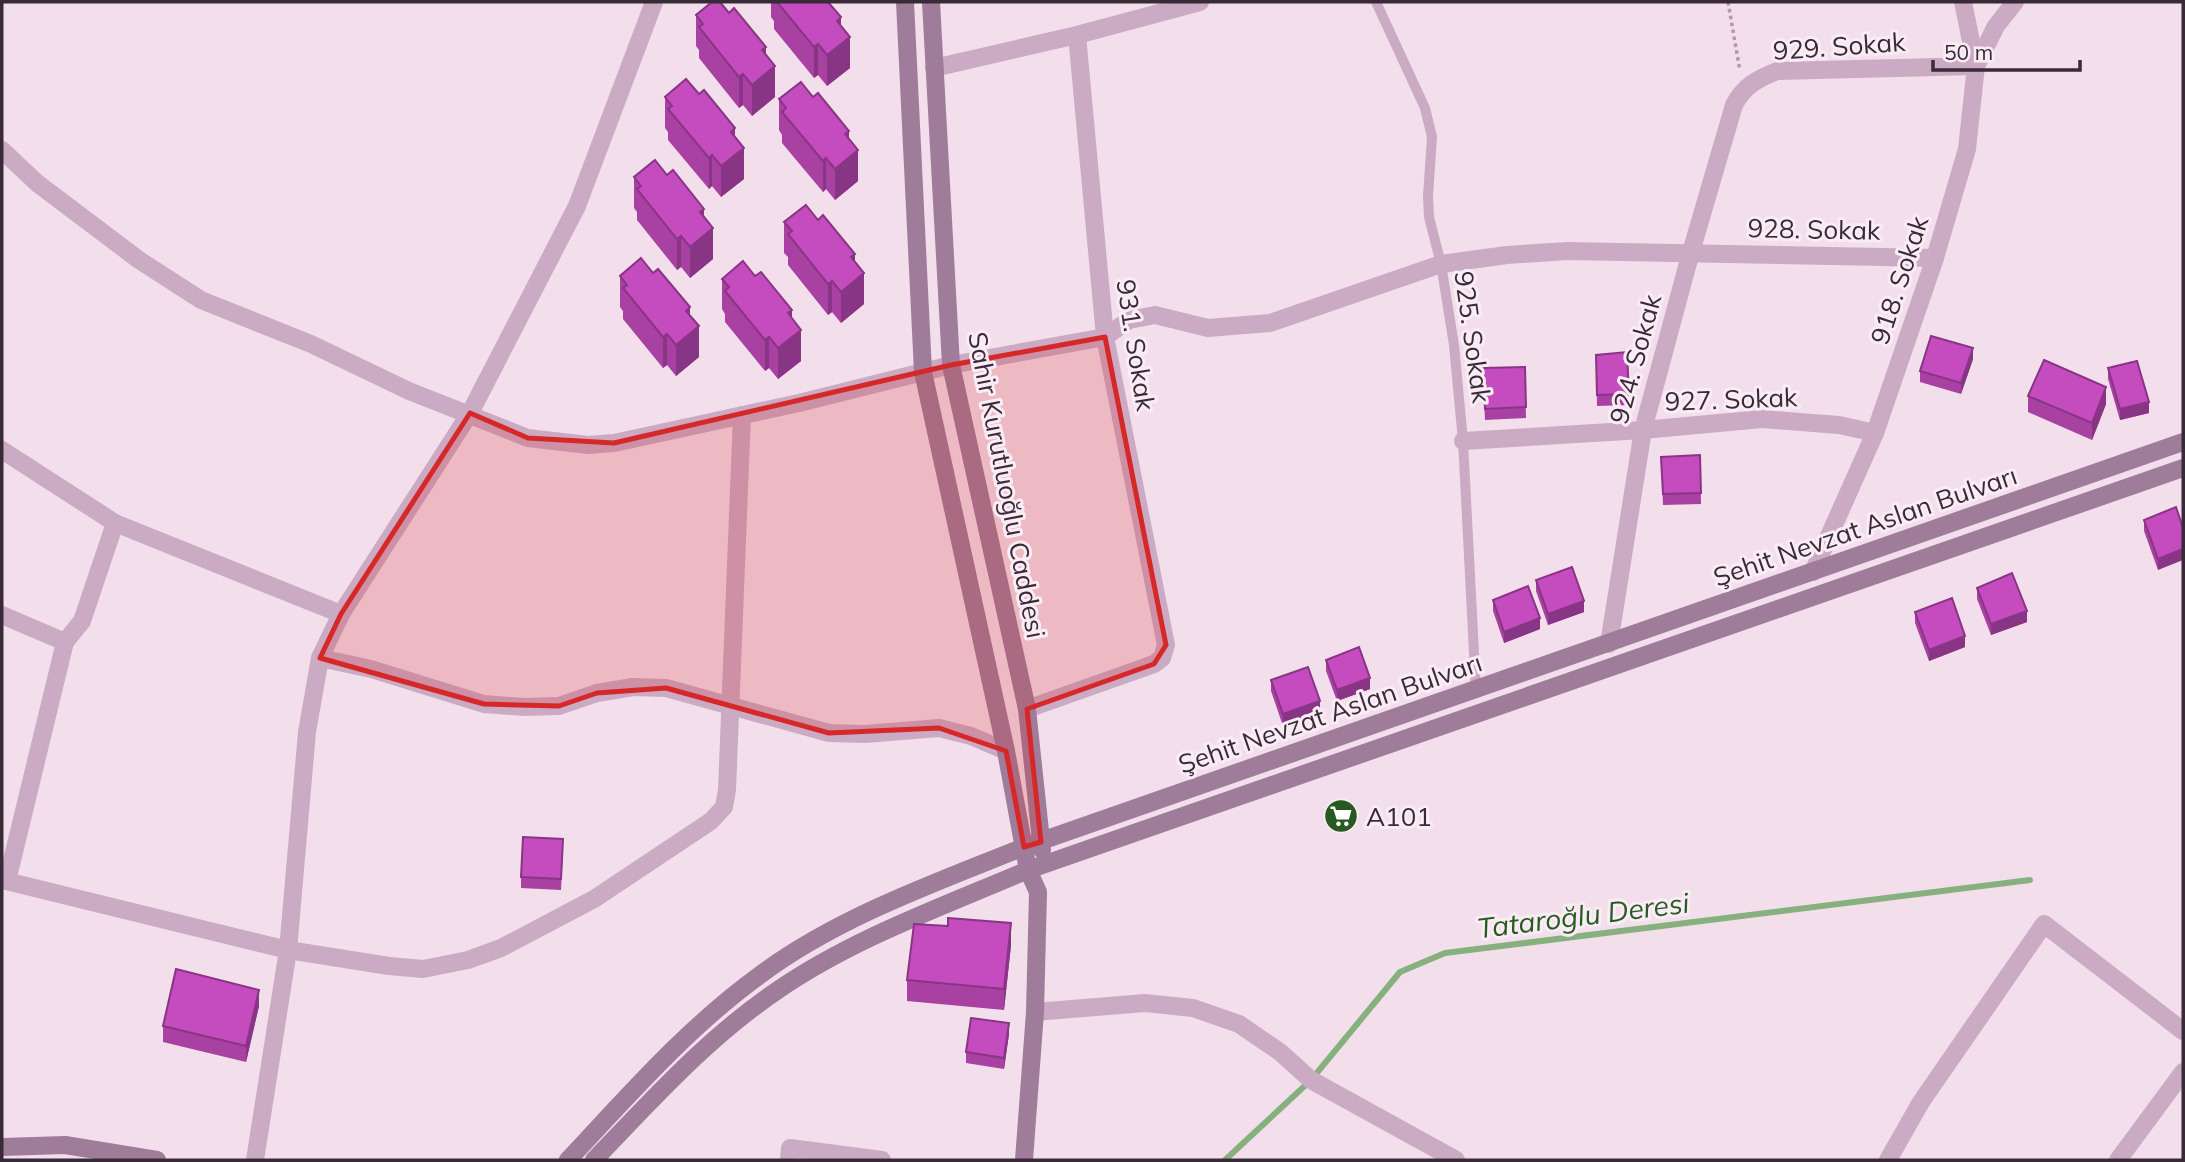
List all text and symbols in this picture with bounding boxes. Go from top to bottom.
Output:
street label: 929. Sokak [1772,25,1907,67]
scale bar [1933,28,2080,72]
text: 50 m [1944,39,1993,65]
street label: 928. Sokak [1747,211,1881,247]
street label: 918. Sokak [1863,211,1935,348]
street label: 925. Sokak [1447,269,1499,406]
street label: 931. Sokak [1109,277,1163,414]
street label: 924. Sokak [1602,290,1668,427]
street label: Sahir Kurutluoğlu Caddesi [961,329,1053,641]
street label: 927. Sokak [1664,380,1799,418]
street label: Şehit Nevzat Aslan Bulvarı [1709,458,2021,594]
street label: Şehit Nevzat Aslan Bulvarı [1174,645,1486,781]
supermarket icon: A101 [1322,797,1360,835]
place label: A101 [1366,800,1432,833]
water label: Tataroğlu Deresi [1475,885,1691,945]

